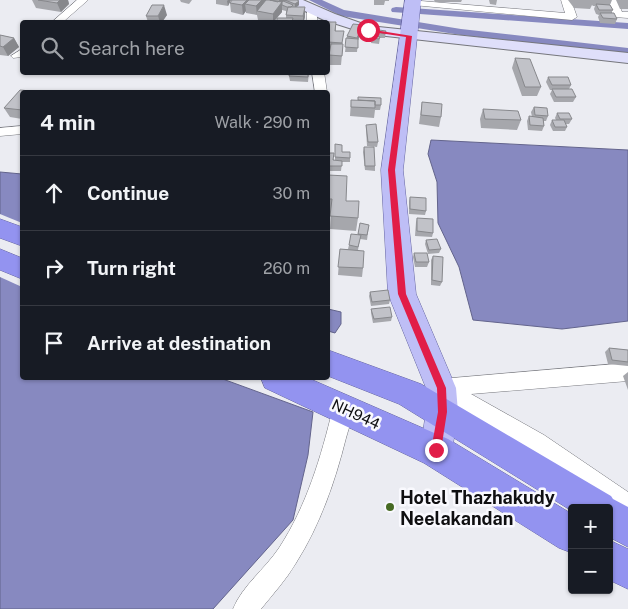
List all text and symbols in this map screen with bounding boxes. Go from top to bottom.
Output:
route start [357,19,380,42]
search box [20,20,330,75]
icon: search [38,34,66,62]
text: Search here [78,37,185,59]
text: 4 min [40,110,95,135]
text: Walk · 290 m [215,113,310,132]
icon: ahead [40,179,68,207]
text: Continue [87,182,169,204]
text: 30 m [273,184,310,203]
icon: right [40,254,68,282]
text: Turn right [87,257,176,279]
text: 260 m [263,259,310,278]
icon: arrive [40,329,68,357]
text: Arrive at destination [87,332,271,354]
street label: NH944 [329,396,383,432]
route end [425,439,448,462]
place label: Hotel Thazhakudy Neelakandan [400,487,555,529]
marker: Hotel Thazhakudy Neelakandan [384,501,396,513]
map controls [568,504,613,594]
button: + [568,504,613,549]
button: − [568,549,613,594]

